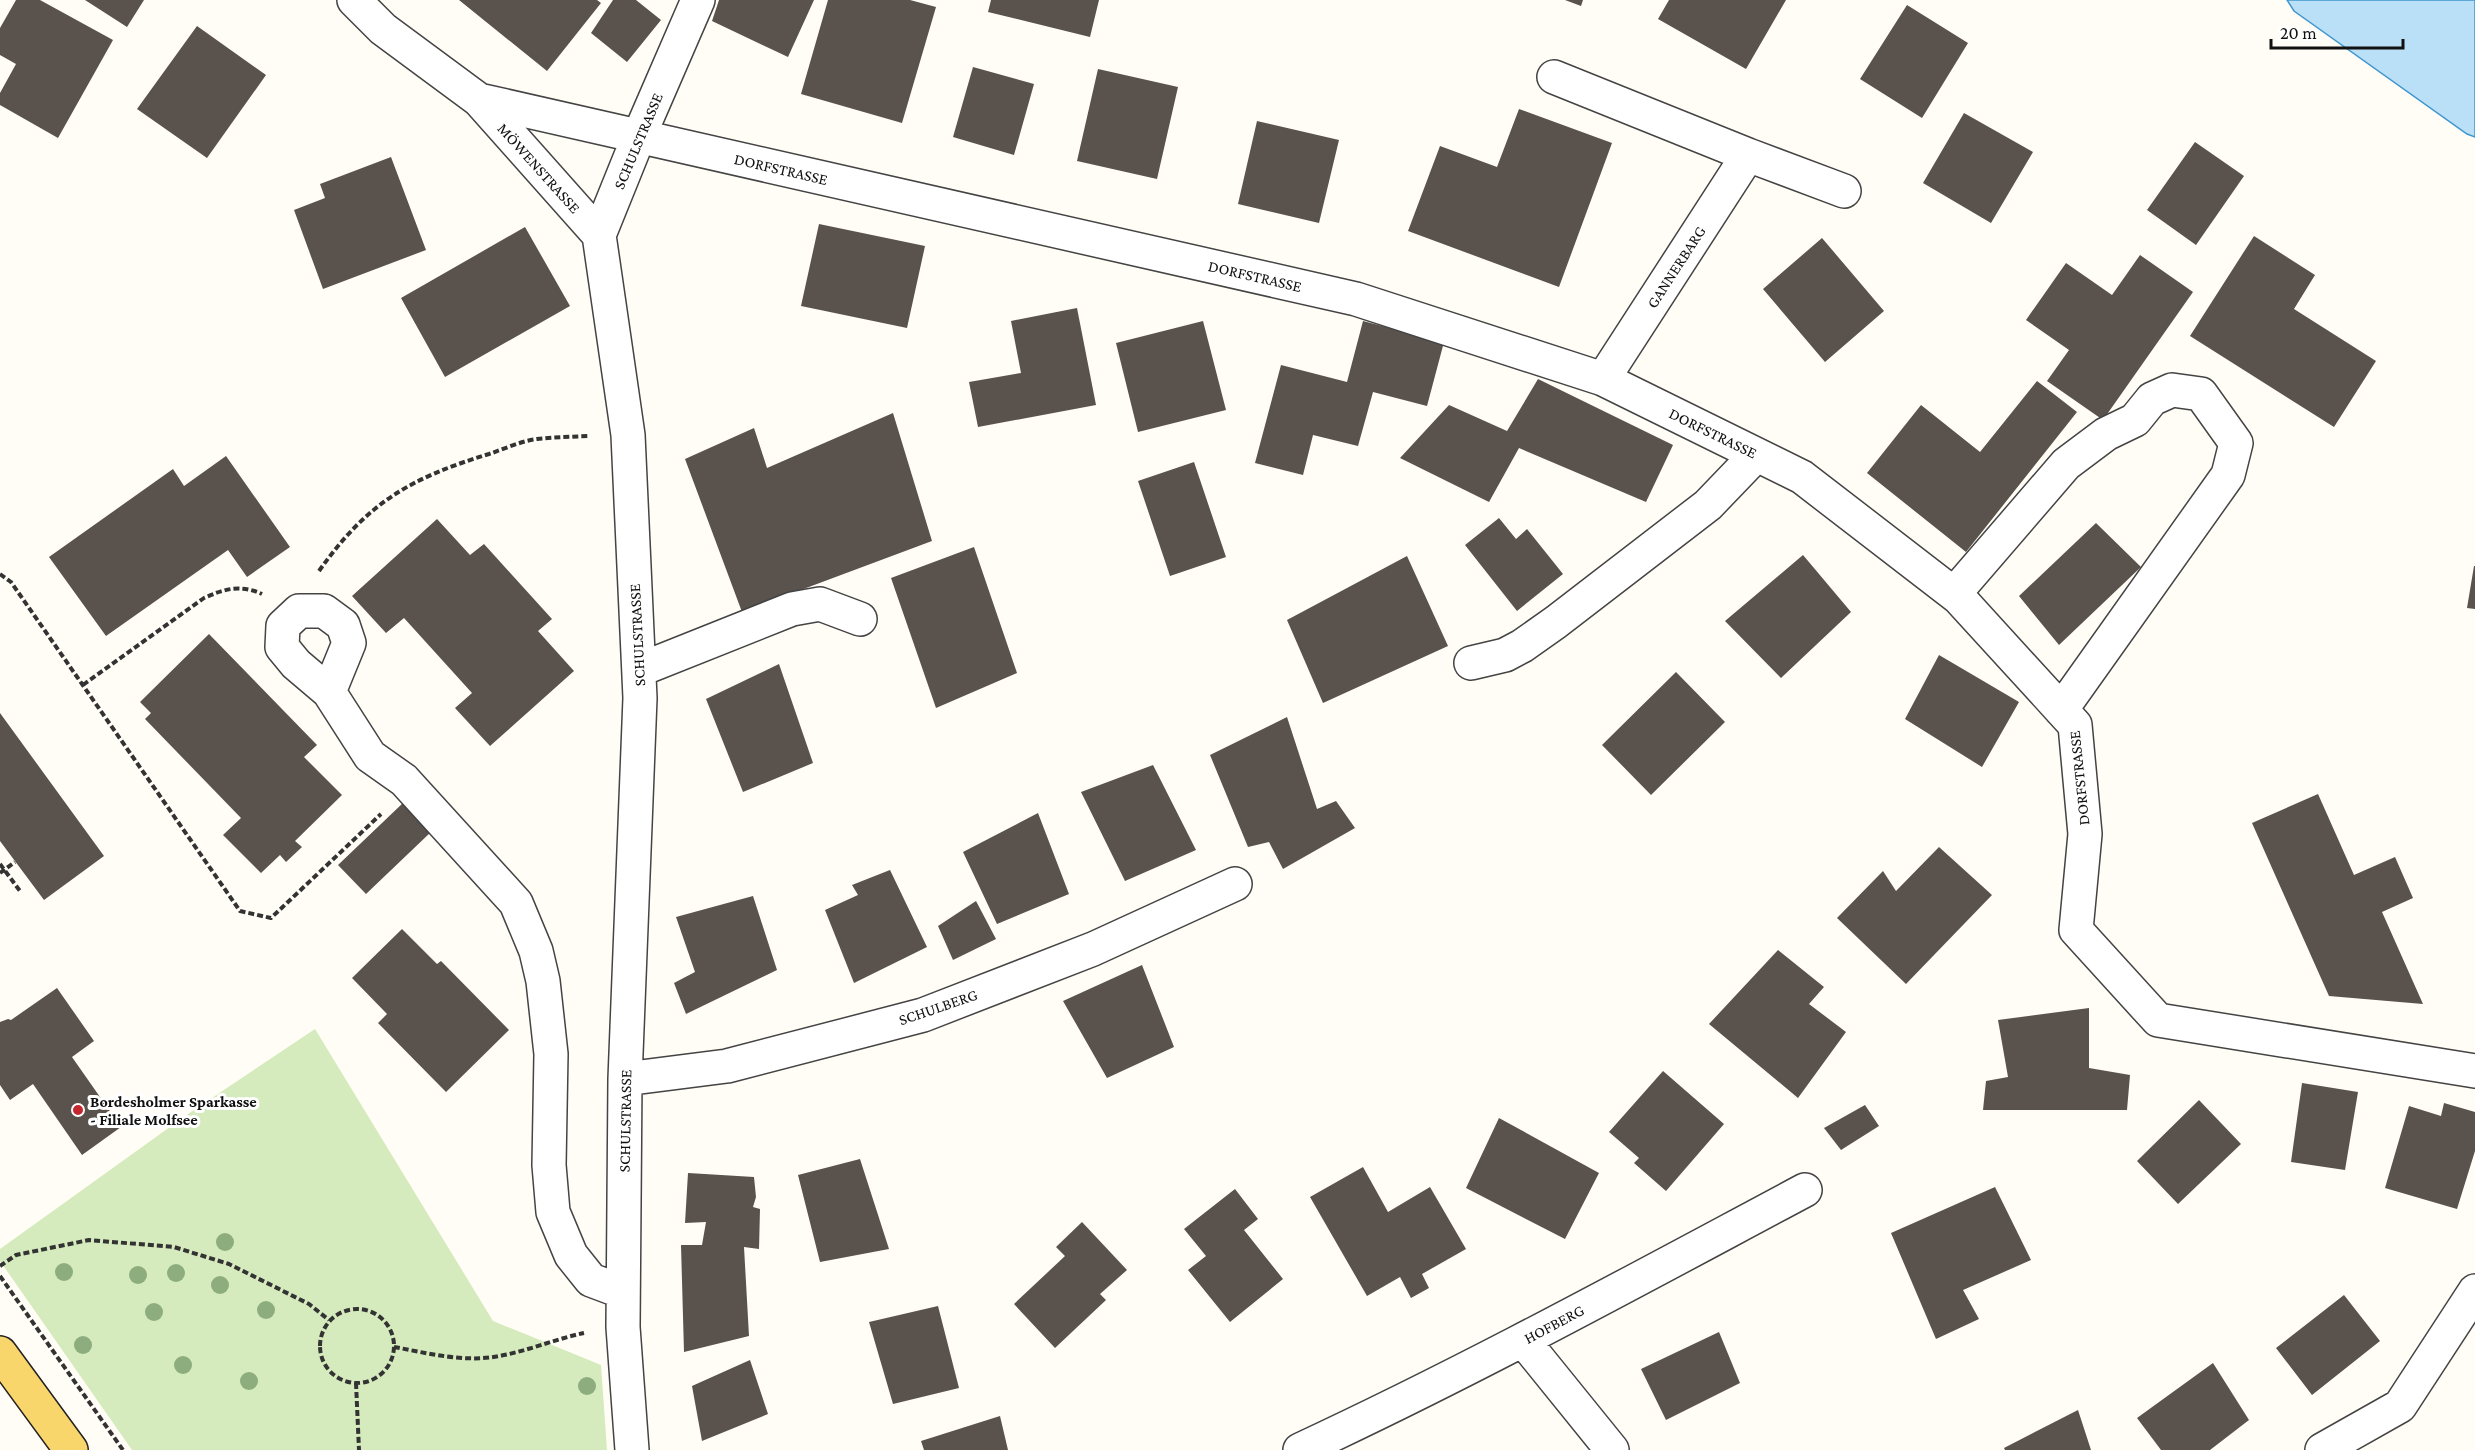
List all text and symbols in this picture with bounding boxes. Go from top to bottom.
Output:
scale bar [2271,12,2403,50]
text: 20 m [2280,23,2317,43]
street label: SCHULSTRASSE [610,90,666,192]
street label: MÖWENSTRASSE [494,120,584,217]
street label: DORFSTRASSE [733,150,830,188]
street label: GANNERBARG [1643,223,1709,311]
street label: DORFSTRASSE [1207,257,1304,295]
street label: DORFSTRASSE [1666,404,1760,462]
street label: SCHULSTRASSE [626,583,648,687]
street label: DORFSTRASSE [2066,729,2092,826]
street label: SCHULBERG [896,986,980,1028]
street label: SCHULSTRASSE [616,1069,634,1173]
place label: Bordesholmer Sparkasse - Filiale Molfsee [90,1093,257,1128]
marker: Bordesholmer Sparkasse - Filiale Molfsee [71,1103,85,1117]
street label: HOFBERG [1521,1301,1587,1347]

